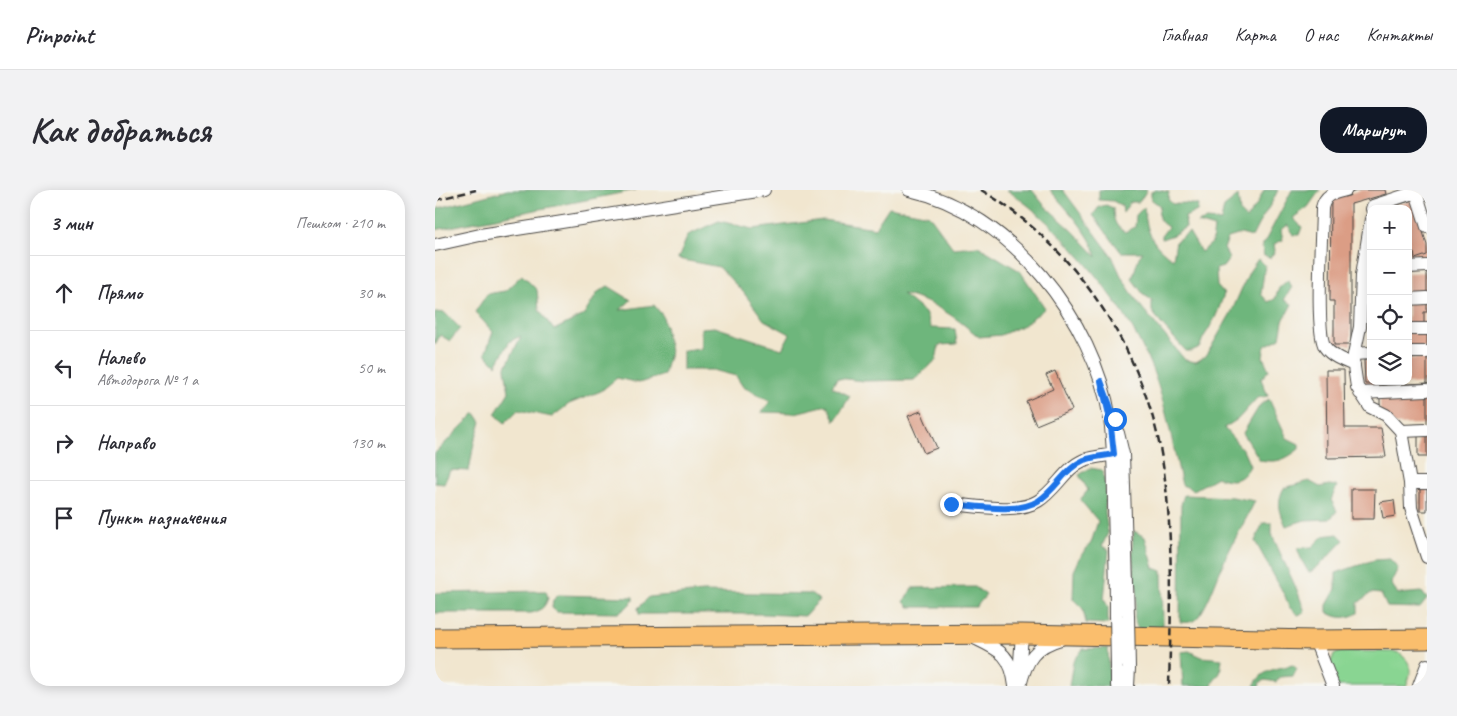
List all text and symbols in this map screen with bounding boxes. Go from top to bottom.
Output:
text: Pinpoint [25,20,94,50]
text: Главная [1162,24,1207,46]
text: Карта [1235,24,1276,46]
text: О нас [1304,24,1339,46]
text: Контакты [1367,24,1432,46]
button: Маршрут [1320,107,1427,153]
text: Как добраться [30,108,211,153]
map controls [1367,205,1412,385]
button: + [1367,205,1412,250]
text: 3 мин [50,210,93,236]
text: Пешком · 210 m [296,213,385,233]
button: − [1367,250,1412,295]
icon: ahead [50,279,78,307]
text: Прямо [97,281,142,305]
text: 30 m [358,283,385,303]
button: locate [1367,295,1412,340]
button: layers [1367,340,1412,385]
text: Налево [97,346,145,370]
icon: left [50,354,78,382]
text: 50 m [358,358,385,378]
text: Автодорога № 1 а [97,370,198,390]
route start [1104,408,1127,431]
icon: right [50,429,78,457]
text: Направо [97,431,155,455]
text: 130 m [351,433,385,453]
route end [940,493,963,516]
icon: arrive [50,504,78,532]
text: Пункт назначения [97,506,226,530]

